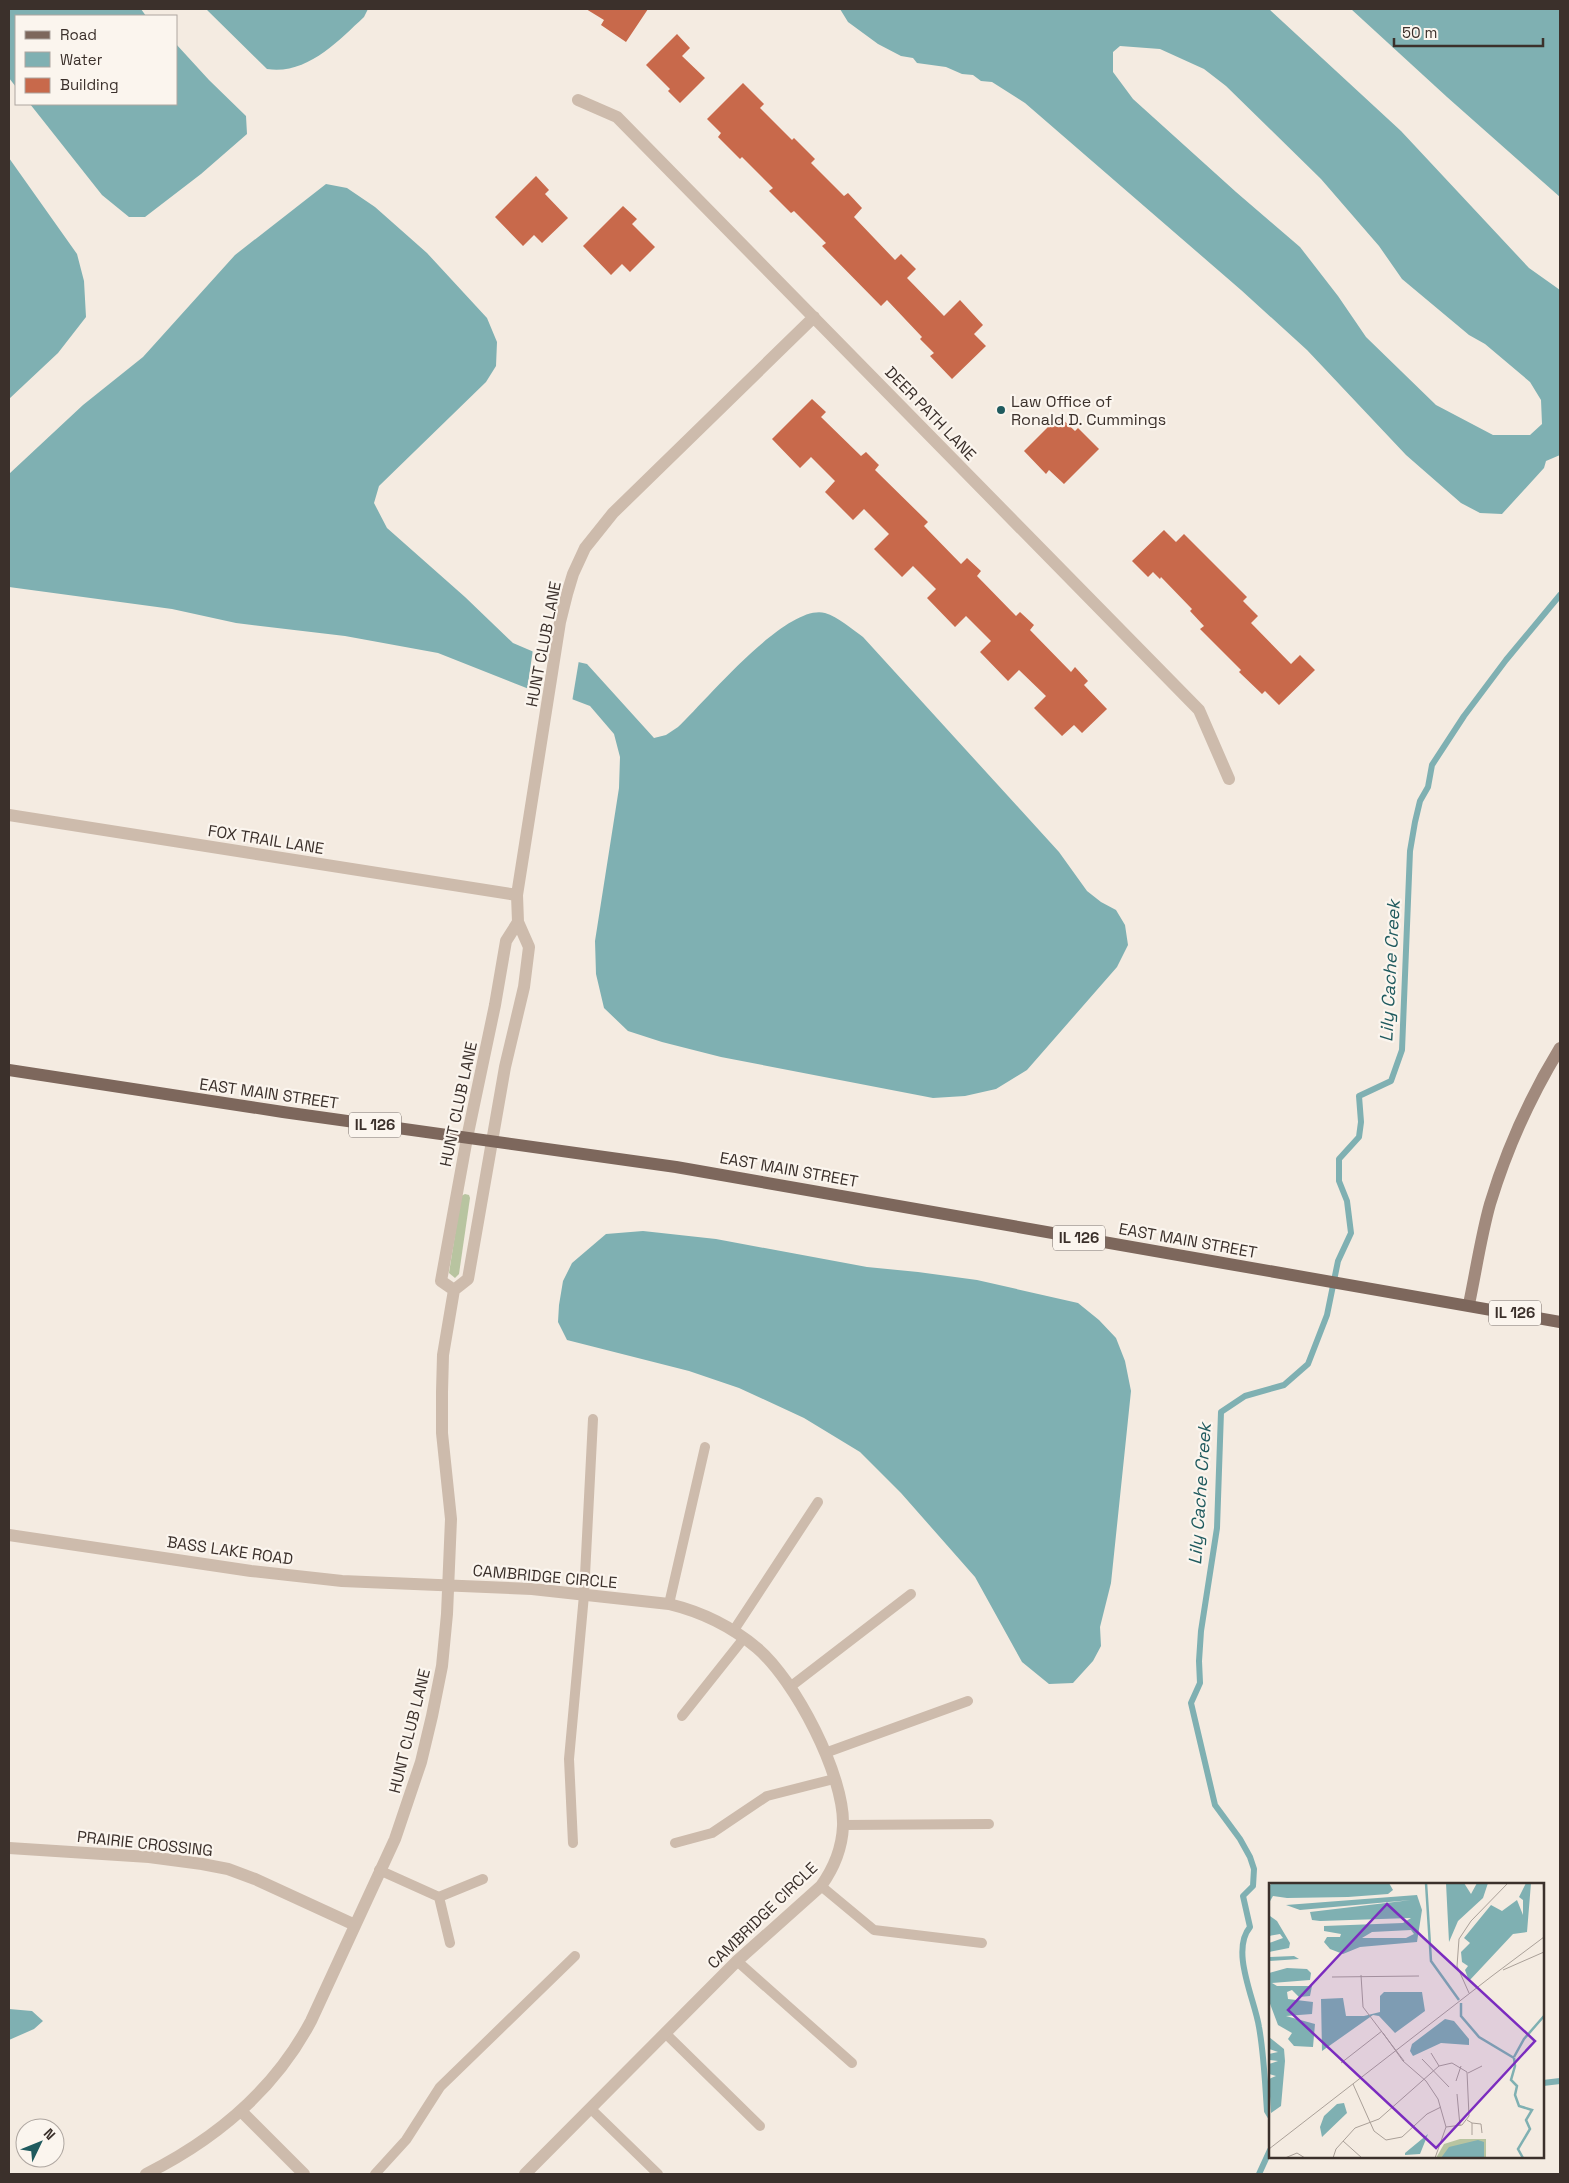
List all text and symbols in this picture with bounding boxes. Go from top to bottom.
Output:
legend [15,15,178,105]
scale bar [1394,15,1543,47]
text: 50 m [1402,23,1437,42]
text: Road [60,25,97,44]
text: Water [60,50,103,69]
text: Building [60,75,119,94]
street label: DEER PATH LANE [880,362,981,465]
place label: Law Office of Ronald D. Cummings [1011,391,1166,430]
marker: Law Office of Ronald D. Cummings [995,404,1007,416]
street label: HUNT CLUB LANE [521,580,566,709]
street label: FOX TRAIL LANE [206,820,325,859]
water label: Lily Cache Creek [1374,897,1405,1043]
street label: HUNT CLUB LANE [435,1040,482,1169]
street label: EAST MAIN STREET [198,1073,340,1114]
road number: IL 126 [349,1112,401,1138]
street label: EAST MAIN STREET [718,1147,860,1192]
street label: EAST MAIN STREET [1117,1218,1259,1263]
road number: IL 126 [1053,1226,1105,1250]
road number: IL 126 [1489,1300,1541,1326]
water label: Lily Cache Creek [1183,1420,1216,1566]
street label: BASS LAKE ROAD [165,1531,294,1570]
street label: CAMBRIDGE CIRCLE [472,1560,618,1593]
street label: HUNT CLUB LANE [384,1667,435,1795]
street label: PRAIRIE CROSSING [76,1826,214,1861]
street label: CAMBRIDGE CIRCLE [703,1857,822,1973]
inset map [1269,1883,1544,2158]
north arrow [15,2118,65,2168]
text: N [40,2125,59,2144]

